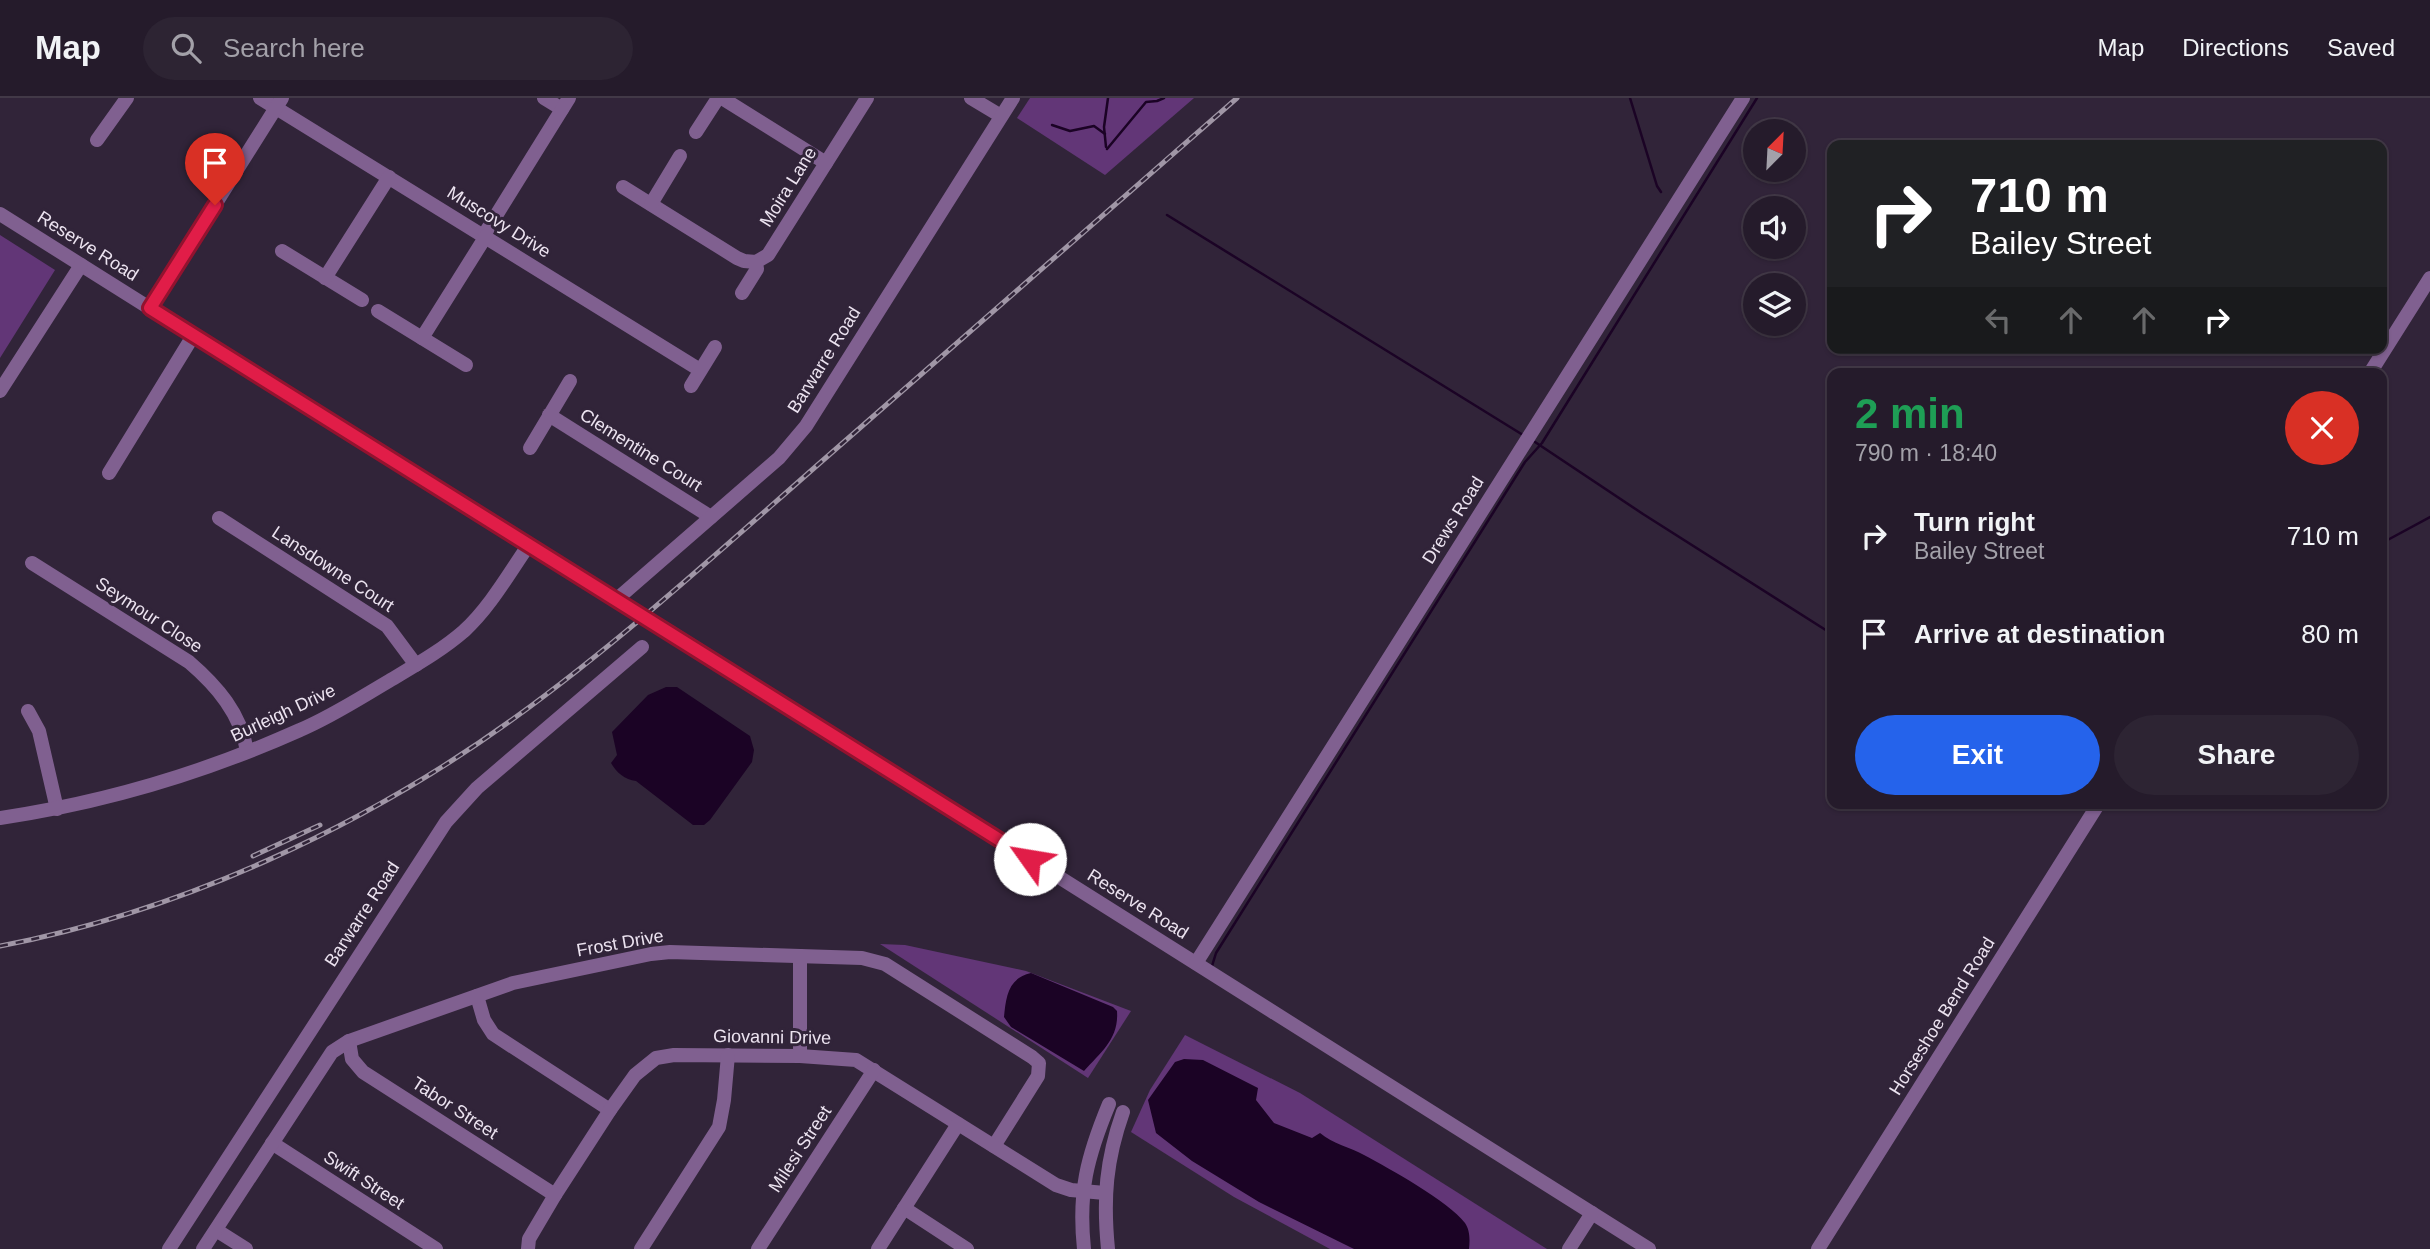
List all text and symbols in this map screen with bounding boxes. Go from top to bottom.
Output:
search box [143,17,633,80]
text: Map [35,29,101,66]
icon: search [167,29,205,67]
text: Search here [223,33,365,63]
text: Map [2098,34,2144,61]
text: Directions [2182,34,2289,61]
text: Saved [2327,34,2395,61]
north arrow [1743,119,1806,182]
map controls [1743,119,1806,336]
pin [185,133,245,205]
icon: arrive [196,144,234,182]
street label: Moira Lane [756,144,820,230]
icon: right [1855,168,1946,259]
text: 710 m [1970,168,2109,222]
street label: Muscovy Drive [444,182,554,262]
button: sound [1743,196,1806,259]
street label: Reserve Road [34,207,142,285]
text: Bailey Street [1970,225,2151,261]
button: layers [1743,273,1806,336]
icon: left [1979,301,2017,339]
icon: ahead [2052,301,2090,339]
icon: ahead [2125,301,2163,339]
icon: right [2198,301,2236,339]
street label: Barwarre Road [783,303,865,417]
text: 2 min [1855,390,1965,437]
button: close [2285,391,2359,465]
street label: Clementine Court [576,404,706,496]
text: 790 m · 18:40 [1855,440,1997,466]
street label: Drews Road [1418,473,1488,567]
text: Turn right [1914,507,2035,537]
icon: right [1855,517,1893,555]
text: 710 m [2287,521,2359,551]
street label: Lansdowne Court [268,522,398,616]
text: Bailey Street [1914,538,2044,564]
street label: Seymour Close [92,573,206,657]
icon: arrive [1855,615,1893,653]
text: Arrive at destination [1914,619,2165,649]
text: 80 m [2301,619,2359,649]
street label: Burleigh Drive [228,680,338,746]
button: Exit [1855,715,2100,795]
button: Share [2114,715,2359,795]
position arrow [993,822,1067,896]
street label: Barwarre Road [321,858,403,970]
street label: Reserve Road [1084,865,1192,943]
street label: Frost Drive [575,926,665,960]
street label: Horseshoe Bend Road [1885,933,1999,1099]
street label: Giovanni Drive [713,1026,831,1048]
street label: Tabor Street [408,1073,502,1143]
street label: Milesi Street [765,1102,835,1196]
street label: Swift Street [320,1147,408,1213]

